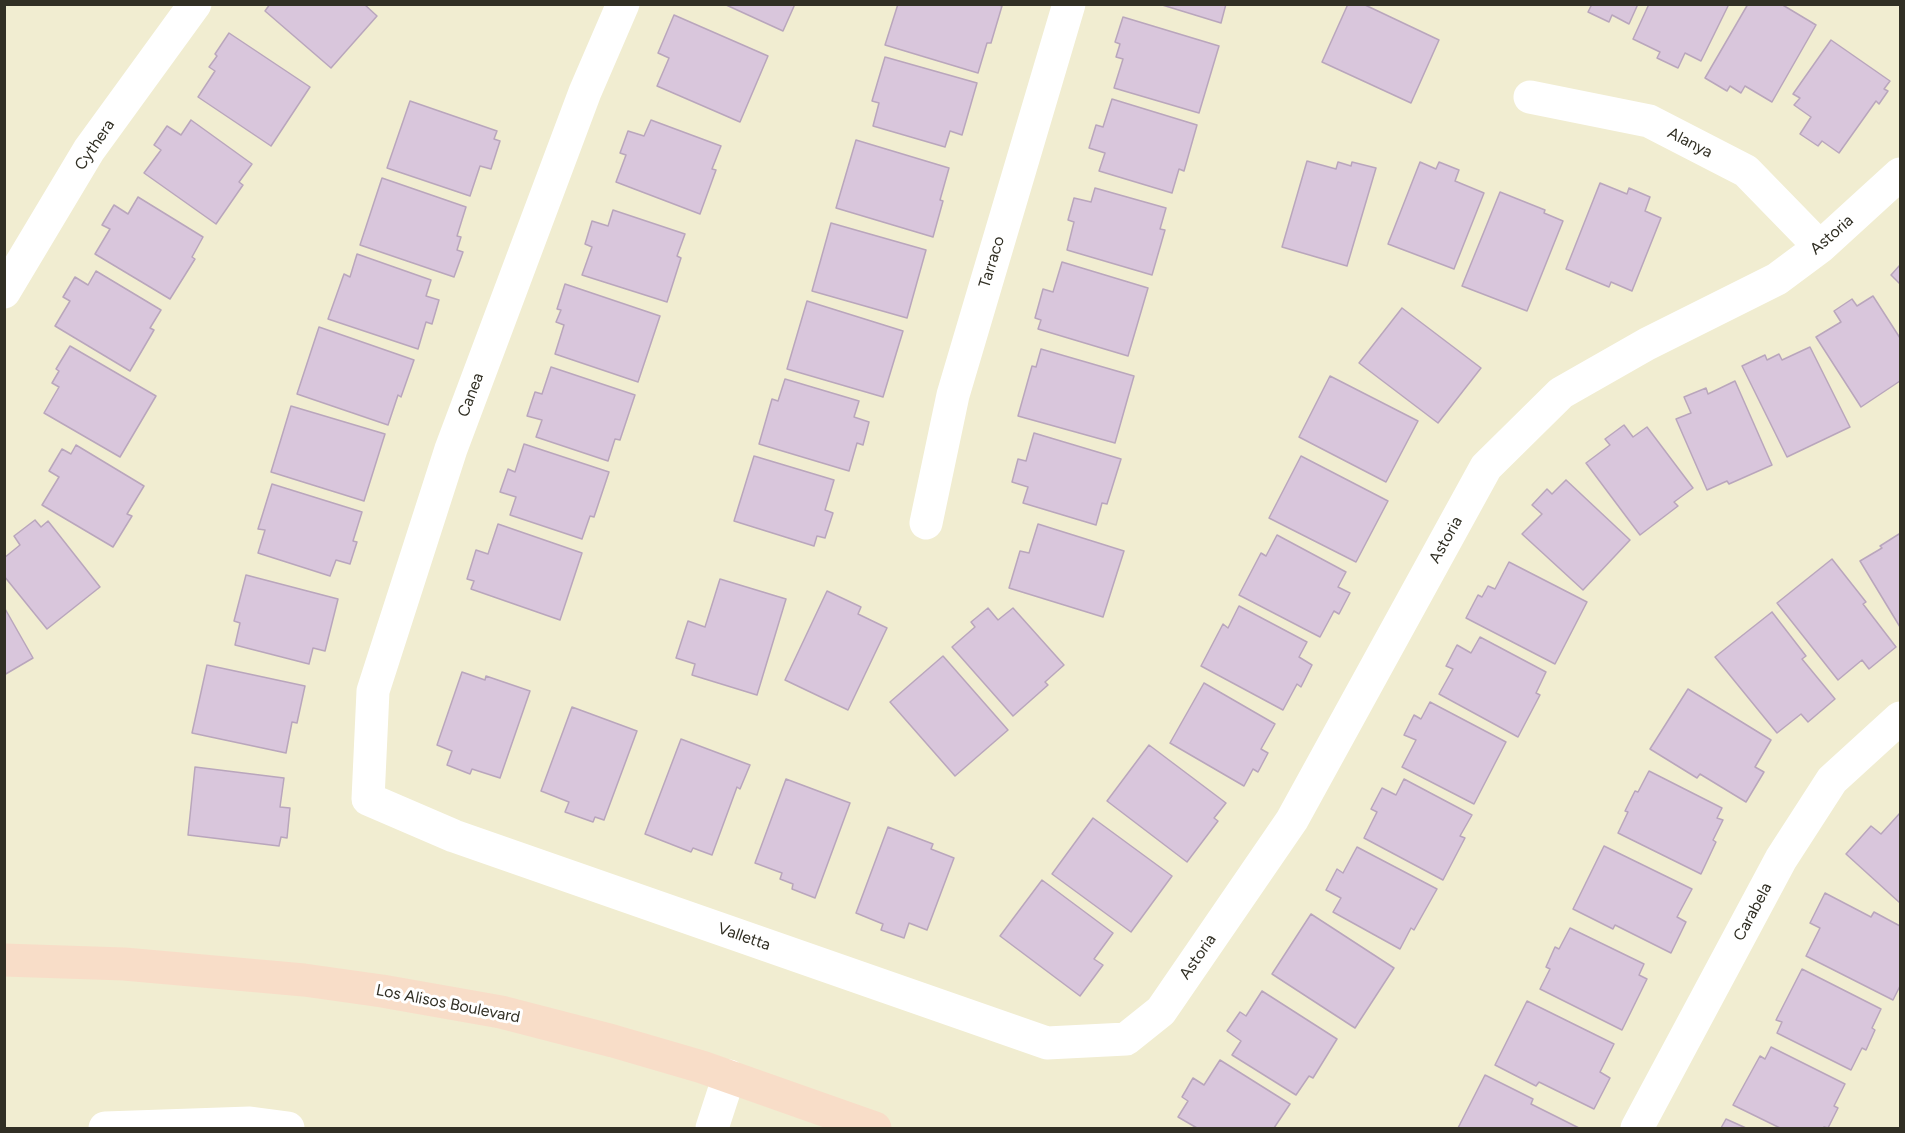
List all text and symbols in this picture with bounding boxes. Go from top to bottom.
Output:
street label: Cythera [71,116,119,174]
street label: Alanya [1664,124,1716,162]
street label: Astoria [1807,211,1857,259]
street label: Tarraco [975,234,1009,290]
street label: Canea [454,370,488,420]
street label: Astoria [1425,513,1467,567]
street label: Carabela [1730,880,1776,944]
street label: Valletta [715,919,773,955]
street label: Astoria [1176,931,1220,983]
street label: Los Alisos Boulevard [374,981,522,1027]

